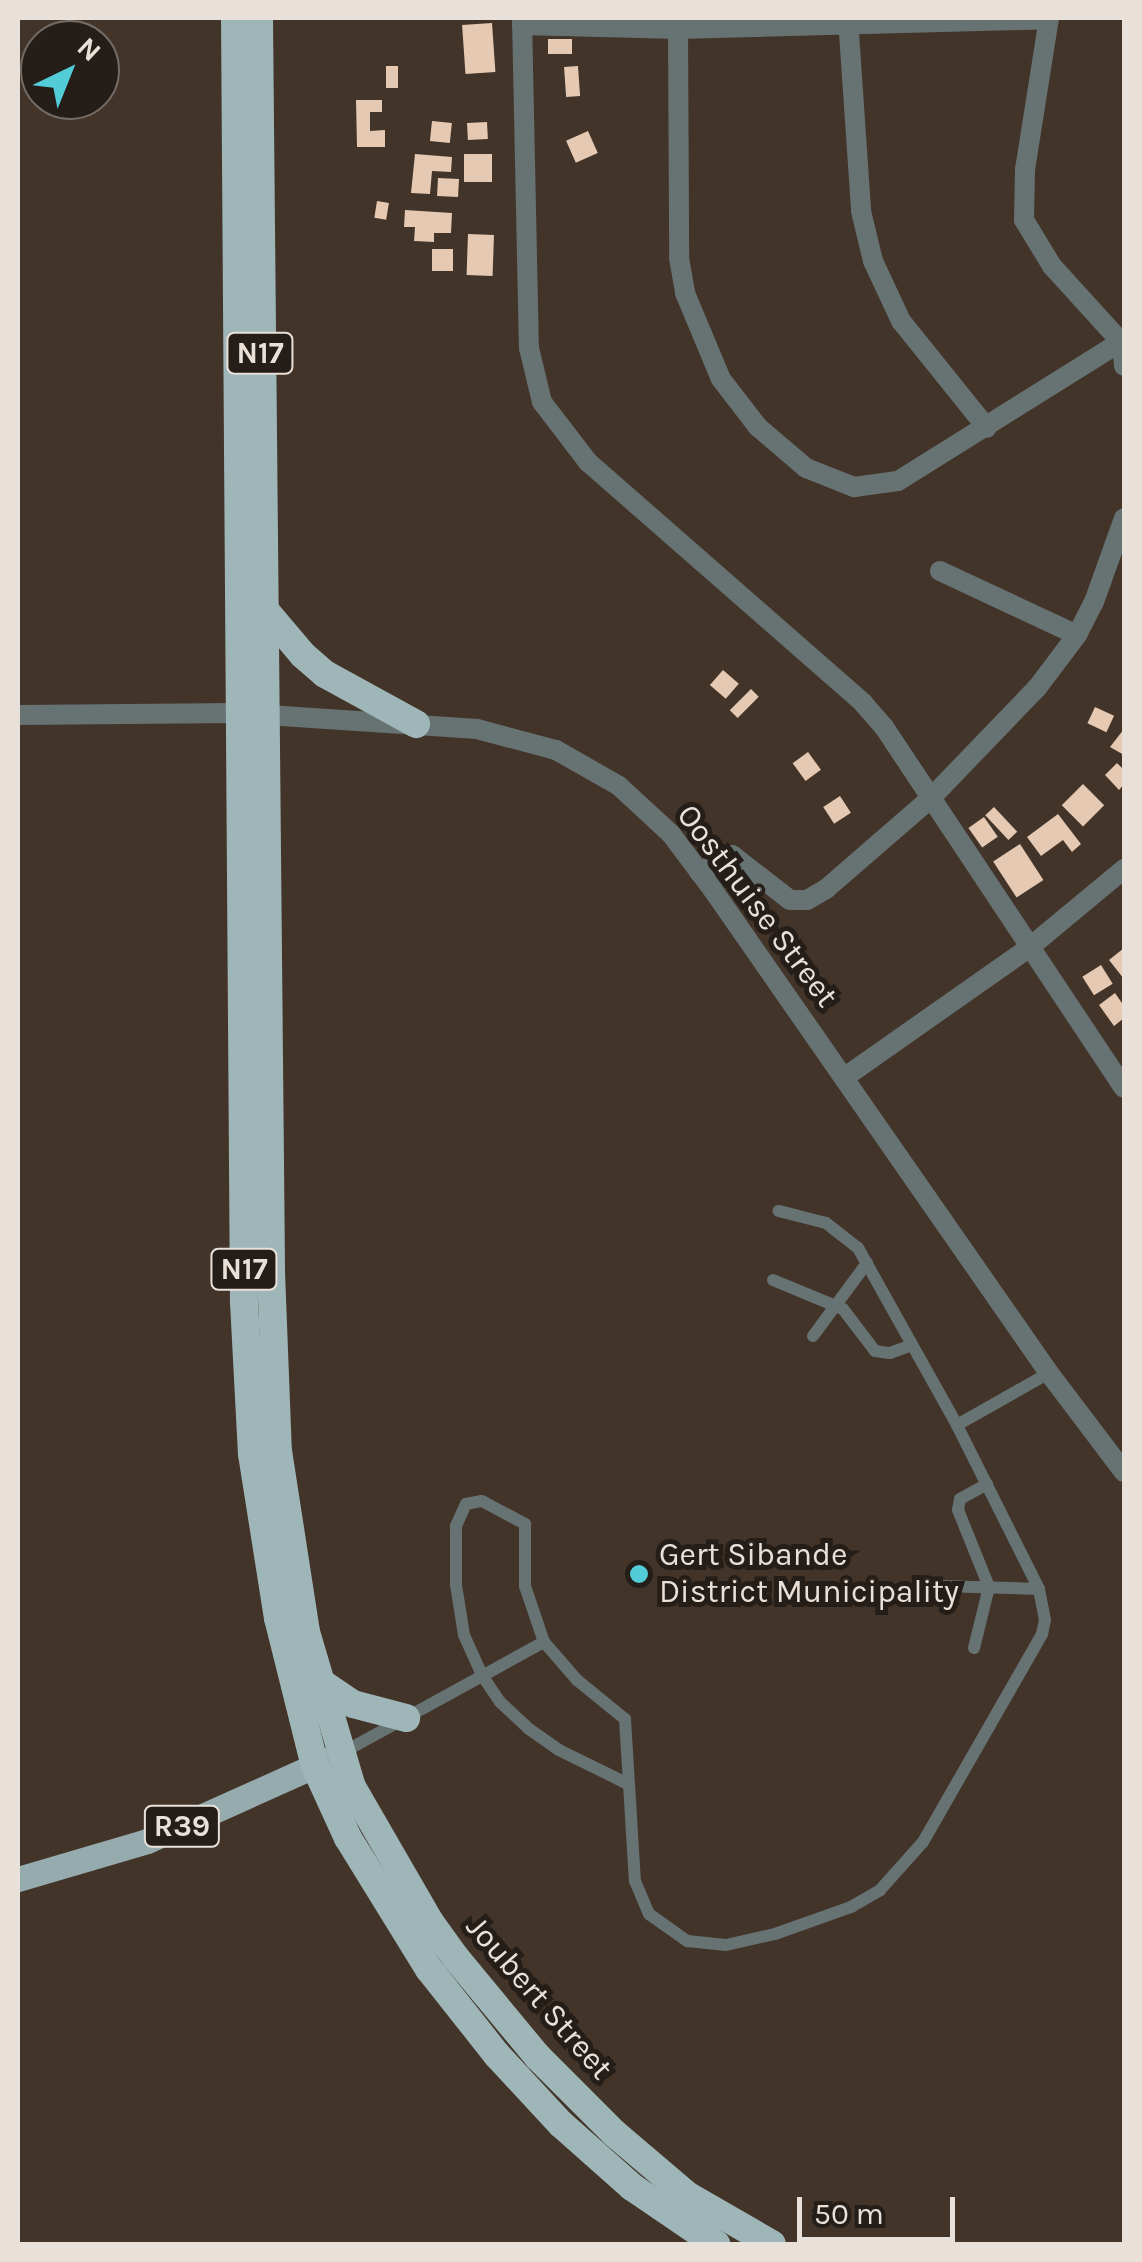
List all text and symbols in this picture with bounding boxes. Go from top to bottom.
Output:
north arrow [20,20,120,120]
text: N [71,30,108,68]
road number: N17 [225,328,295,378]
street label: Oosthuise Street [668,797,846,1015]
road number: N17 [209,1244,279,1294]
place label: Gert Sibande District Municipality [659,1537,959,1612]
marker: Gert Sibande District Municipality [628,1563,650,1585]
road number: R39 [142,1801,222,1851]
street label: Joubert Street [458,1908,620,2088]
scale bar [802,2177,960,2239]
text: 50 m [814,2196,884,2232]

